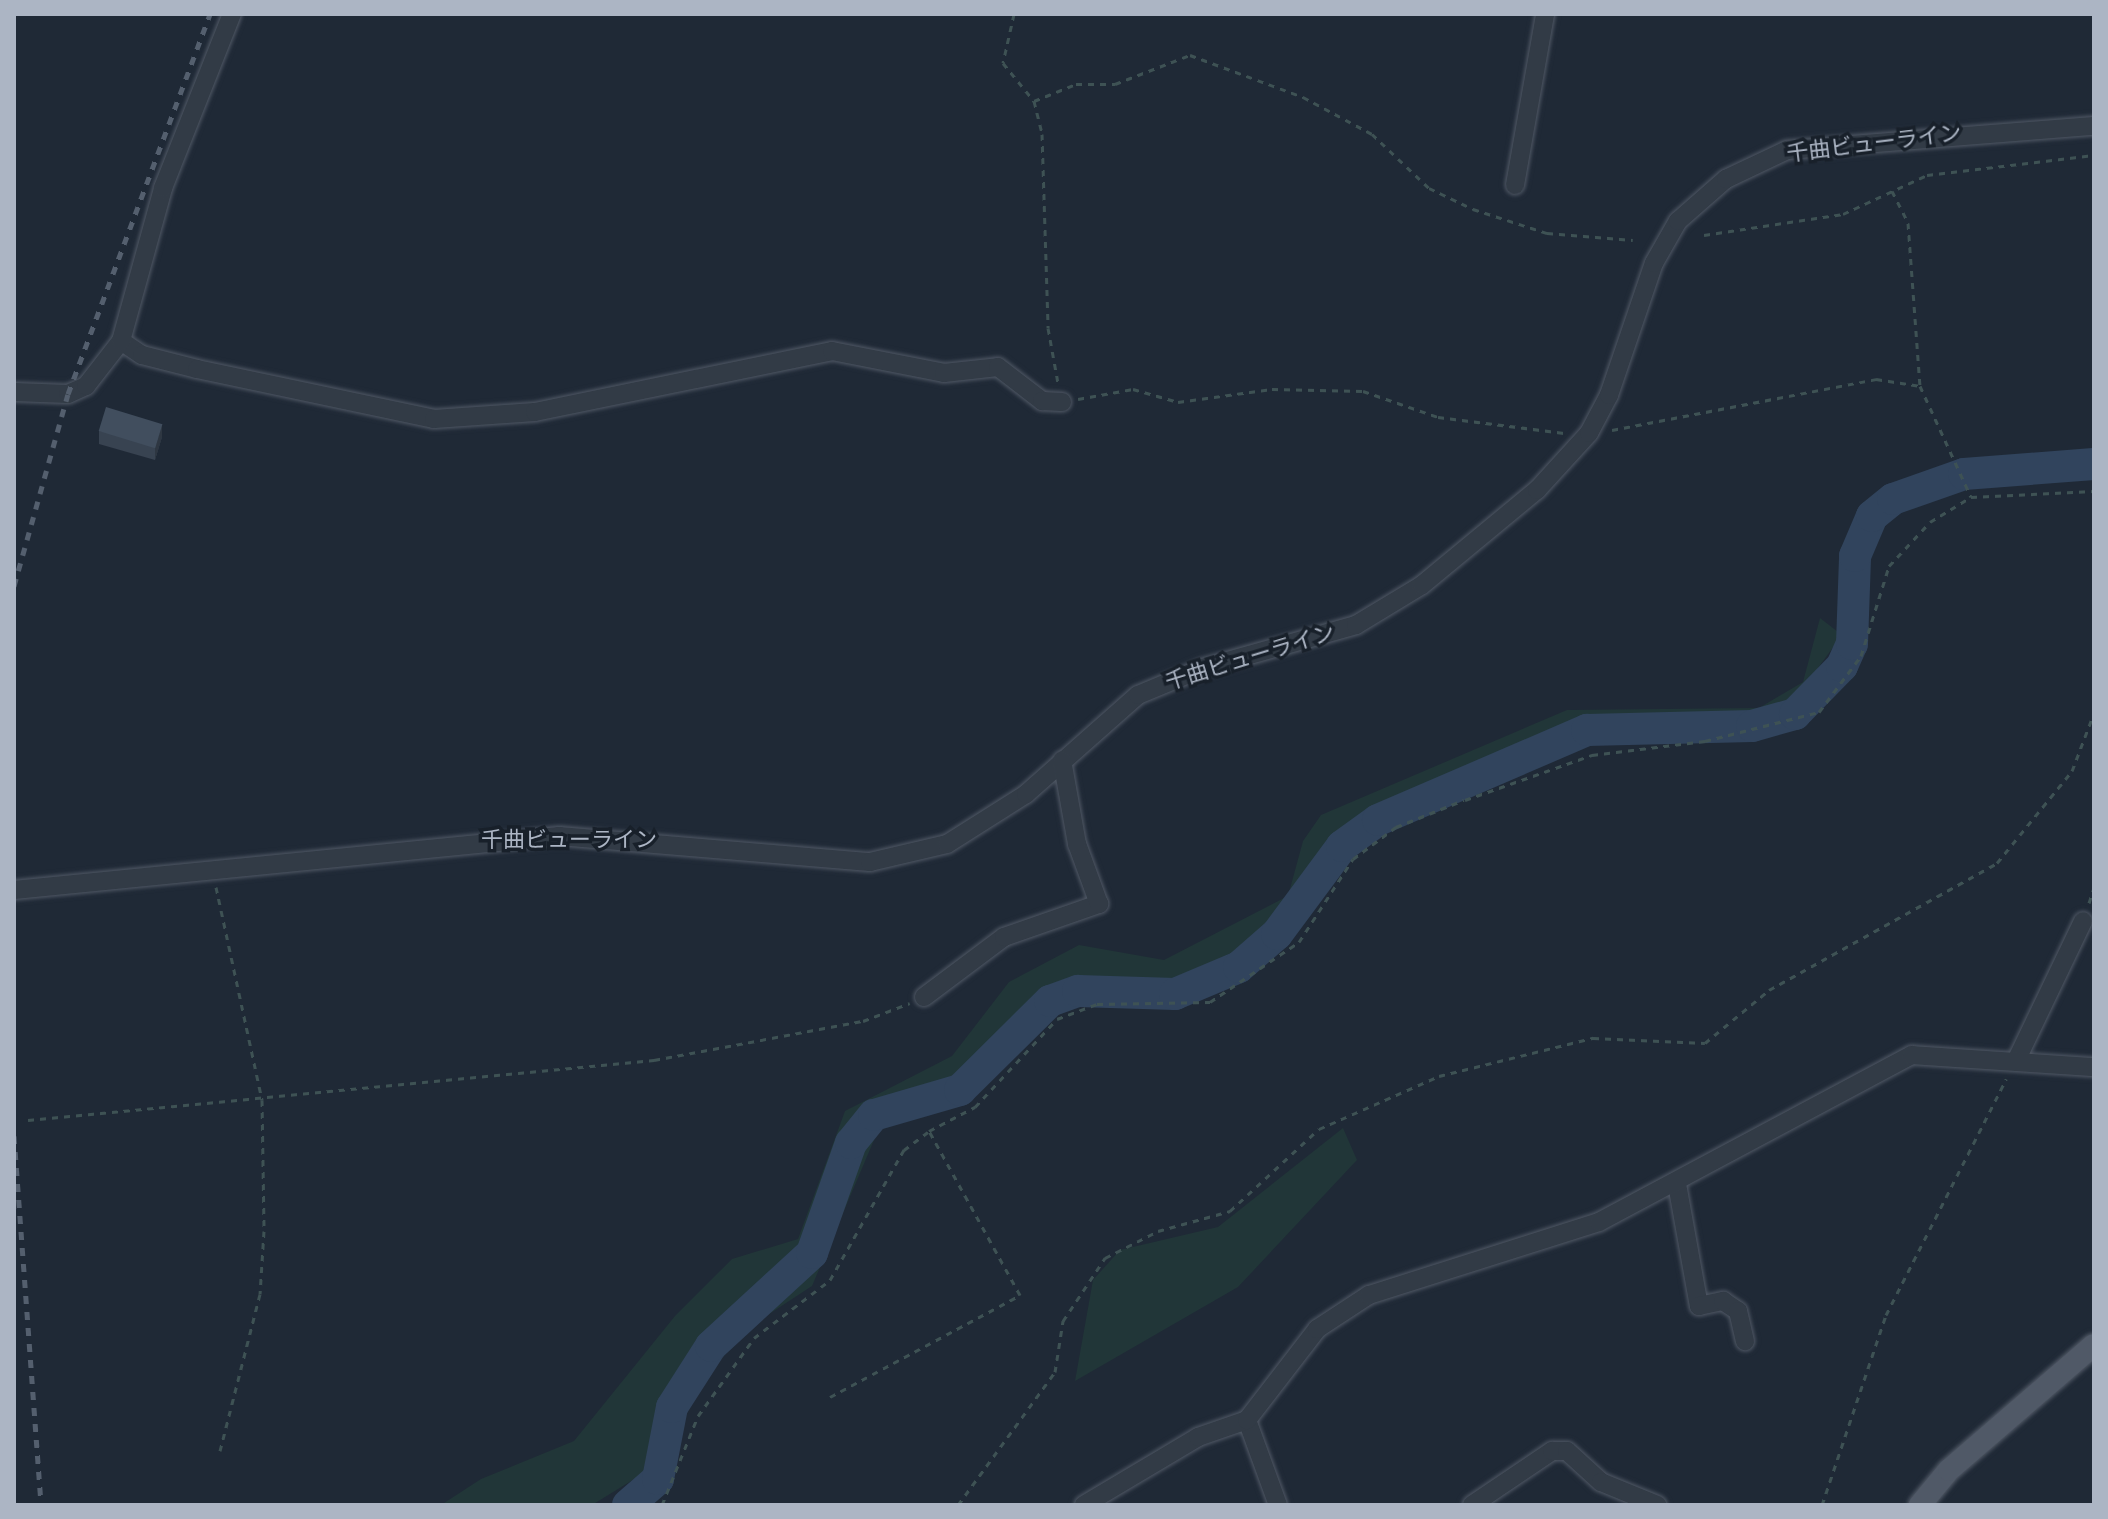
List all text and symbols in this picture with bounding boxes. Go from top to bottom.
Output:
street label: 千曲ビューライン [1785,119,1963,167]
street label: 千曲ビューライン [1162,619,1338,695]
street label: 千曲ビューライン [481,827,657,853]

